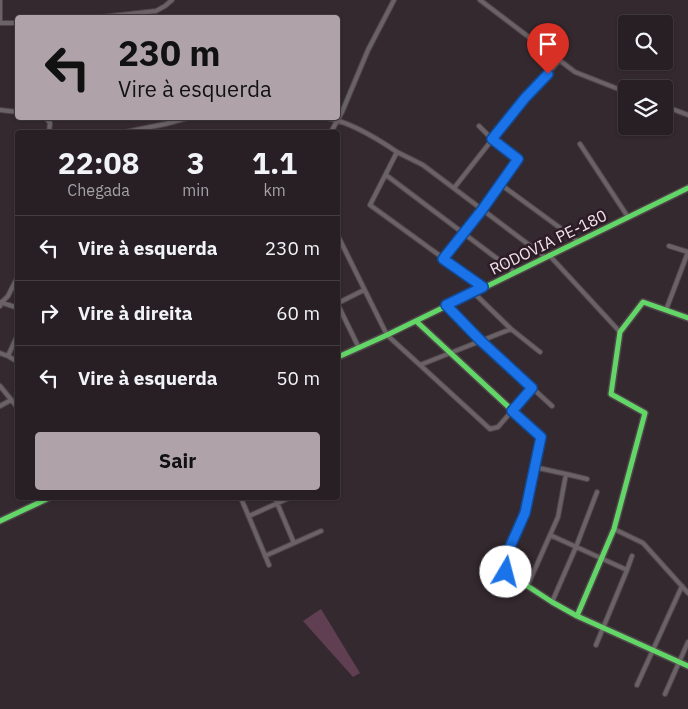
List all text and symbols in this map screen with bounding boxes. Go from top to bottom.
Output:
map controls [618,15,673,135]
button: search [618,15,673,70]
pin [527,23,569,74]
text: 230 m [118,30,221,76]
icon: arrive [534,30,562,58]
icon: left [35,35,100,100]
text: Vire à esquerda [118,74,272,103]
button: layers [618,80,673,135]
text: 22:08 [58,143,140,182]
text: 3 [187,143,205,182]
text: 1.1 [252,143,297,182]
text: Chegada [67,180,130,200]
text: min [182,180,209,200]
text: km [263,180,286,200]
street label: RODOVIA PE-180 [486,205,610,279]
icon: left [35,234,63,262]
text: Vire à esquerda [78,236,218,260]
text: 230 m [265,236,320,260]
icon: right [35,299,63,327]
text: Vire à direita [78,301,193,325]
text: 60 m [276,301,320,325]
icon: left [35,364,63,392]
text: Vire à esquerda [78,366,218,390]
text: 50 m [276,366,320,390]
button: Sair [35,432,320,490]
position arrow [479,545,531,597]

